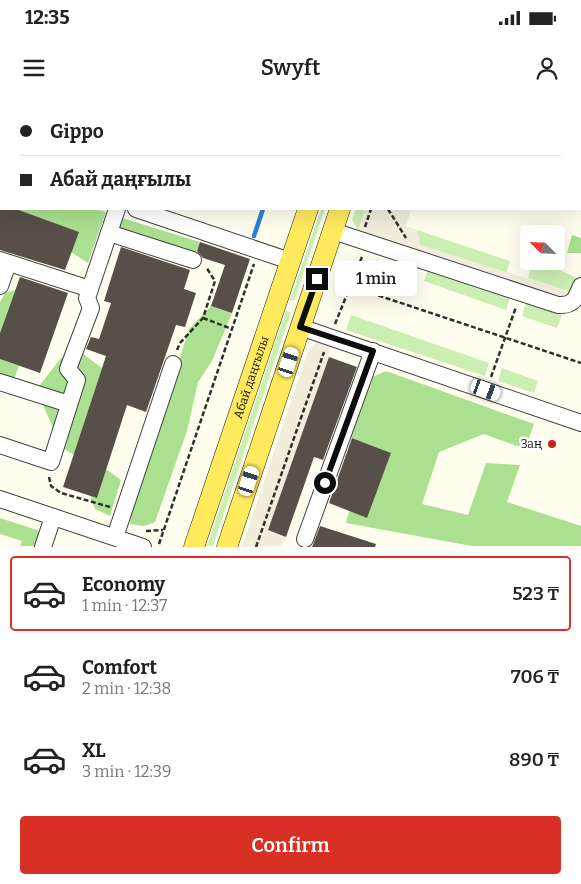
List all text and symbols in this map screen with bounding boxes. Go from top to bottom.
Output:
text: 12:35 [25,6,70,29]
icon: menu [20,54,48,82]
text: Swyft [261,54,320,81]
icon: person [533,54,561,82]
text: Gippo [50,120,104,143]
text: Абай даңғылы [50,168,191,191]
north arrow [520,225,565,270]
map controls [520,225,565,270]
callout: 1 min [334,262,417,296]
route end [306,268,328,290]
text: 1 min [356,269,396,288]
street label: Абай даңғылы [231,334,272,420]
car [277,345,300,379]
car [469,378,502,402]
place label: Заң [521,437,542,451]
marker: Заң [546,438,558,450]
car [237,464,260,498]
route start [314,472,336,494]
icon: car [22,571,67,616]
text: Economy [82,573,165,596]
text: 523 ₸ [512,582,559,605]
text: 1 min · 12:37 [82,596,167,615]
icon: car [22,654,67,699]
text: Comfort [82,656,157,679]
text: 706 ₸ [511,665,559,688]
text: 2 min · 12:38 [82,679,171,698]
icon: car [22,737,67,782]
text: XL [82,739,106,762]
text: 890 ₸ [509,748,559,771]
text: 3 min · 12:39 [82,762,171,781]
button: Confirm [20,816,561,874]

